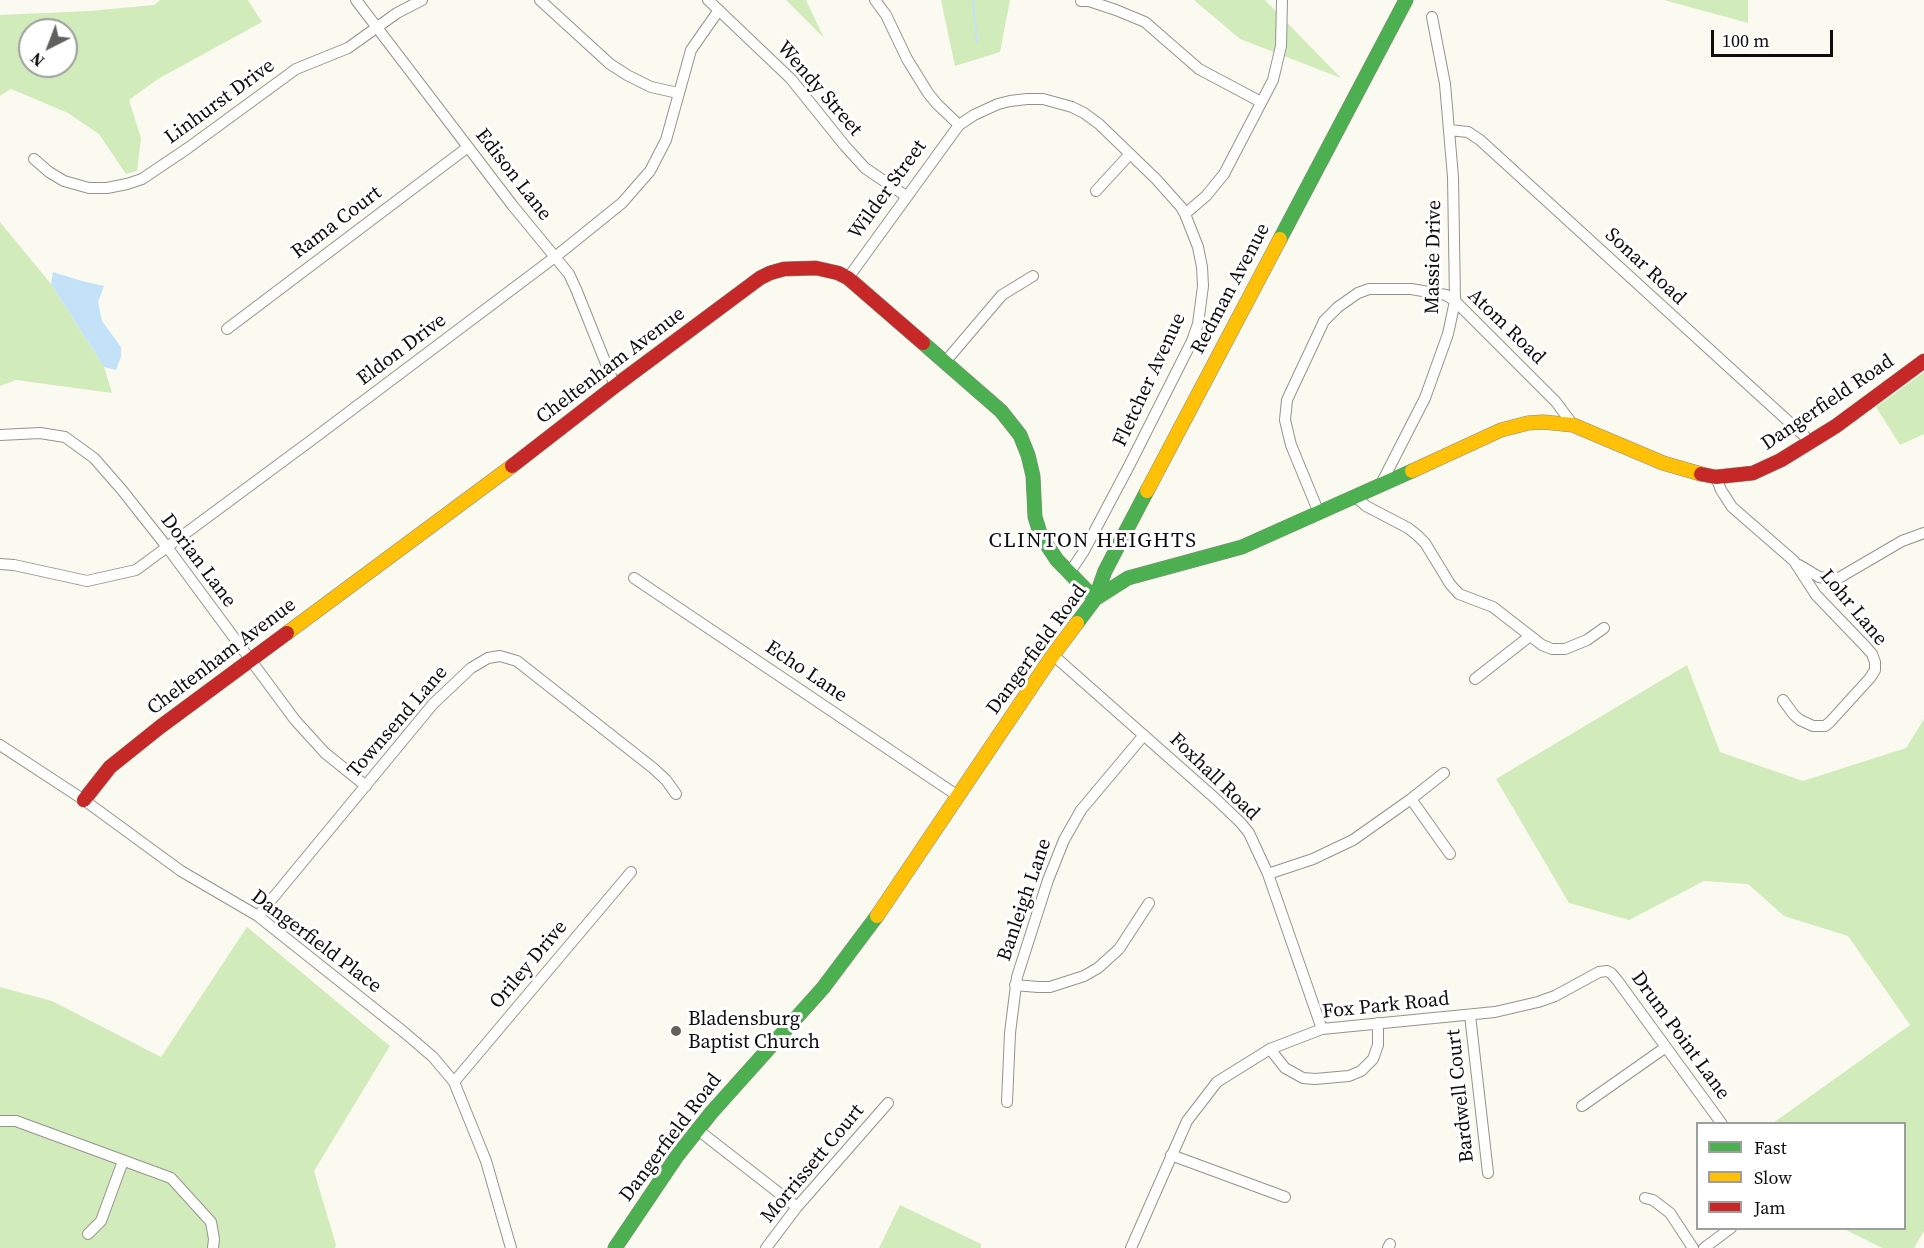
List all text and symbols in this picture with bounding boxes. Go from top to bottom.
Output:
north arrow [18,18,78,78]
scale bar [1714,18,1836,56]
text: 100 m [1722,28,1769,53]
street label: Wendy Street [771,37,867,141]
text: N [26,48,49,72]
street label: Linhurst Drive [160,54,280,150]
street label: Edison Lane [470,124,556,226]
street label: Wilder Street [844,136,932,244]
street label: Rama Court [287,181,387,265]
street label: Massie Drive [1421,200,1447,314]
street label: Redman Avenue [1186,219,1276,359]
street label: Sonar Road [1600,223,1690,311]
street label: Atom Road [1462,284,1550,370]
street label: Cheltenham Avenue [532,302,690,430]
street label: Eldon Drive [353,309,451,391]
street label: Fletcher Avenue [1109,309,1191,451]
street label: Dangerfield Road [1757,350,1899,456]
street label: Dorian Lane [155,510,241,612]
district label: CLINTON HEIGHTS [989,529,1197,555]
street label: Lohr Lane [1814,565,1892,651]
street label: Dangerfield Road [982,580,1092,720]
street label: Cheltenham Avenue [143,593,301,721]
street label: Echo Lane [760,636,852,708]
street label: Townsend Lane [343,661,453,783]
street label: Foxhall Road [1164,728,1264,826]
street label: Banleigh Lane [993,836,1057,964]
street label: Dangerfield Place [246,885,386,999]
street label: Oriley Drive [485,916,573,1014]
street label: Drum Point Lane [1625,967,1735,1105]
street label: Fox Park Road [1321,987,1451,1025]
place label: Bladensburg Baptist Church [688,1008,820,1055]
marker: Bladensburg Baptist Church [669,1024,683,1038]
street label: Bardwell Court [1442,1028,1480,1164]
street label: Dangerfield Road [615,1069,727,1207]
street label: Morrissett Court [756,1100,870,1228]
legend [1696,1122,1906,1230]
text: Fast [1754,1135,1787,1160]
text: Slow [1754,1165,1792,1190]
text: Jam [1754,1195,1786,1220]

